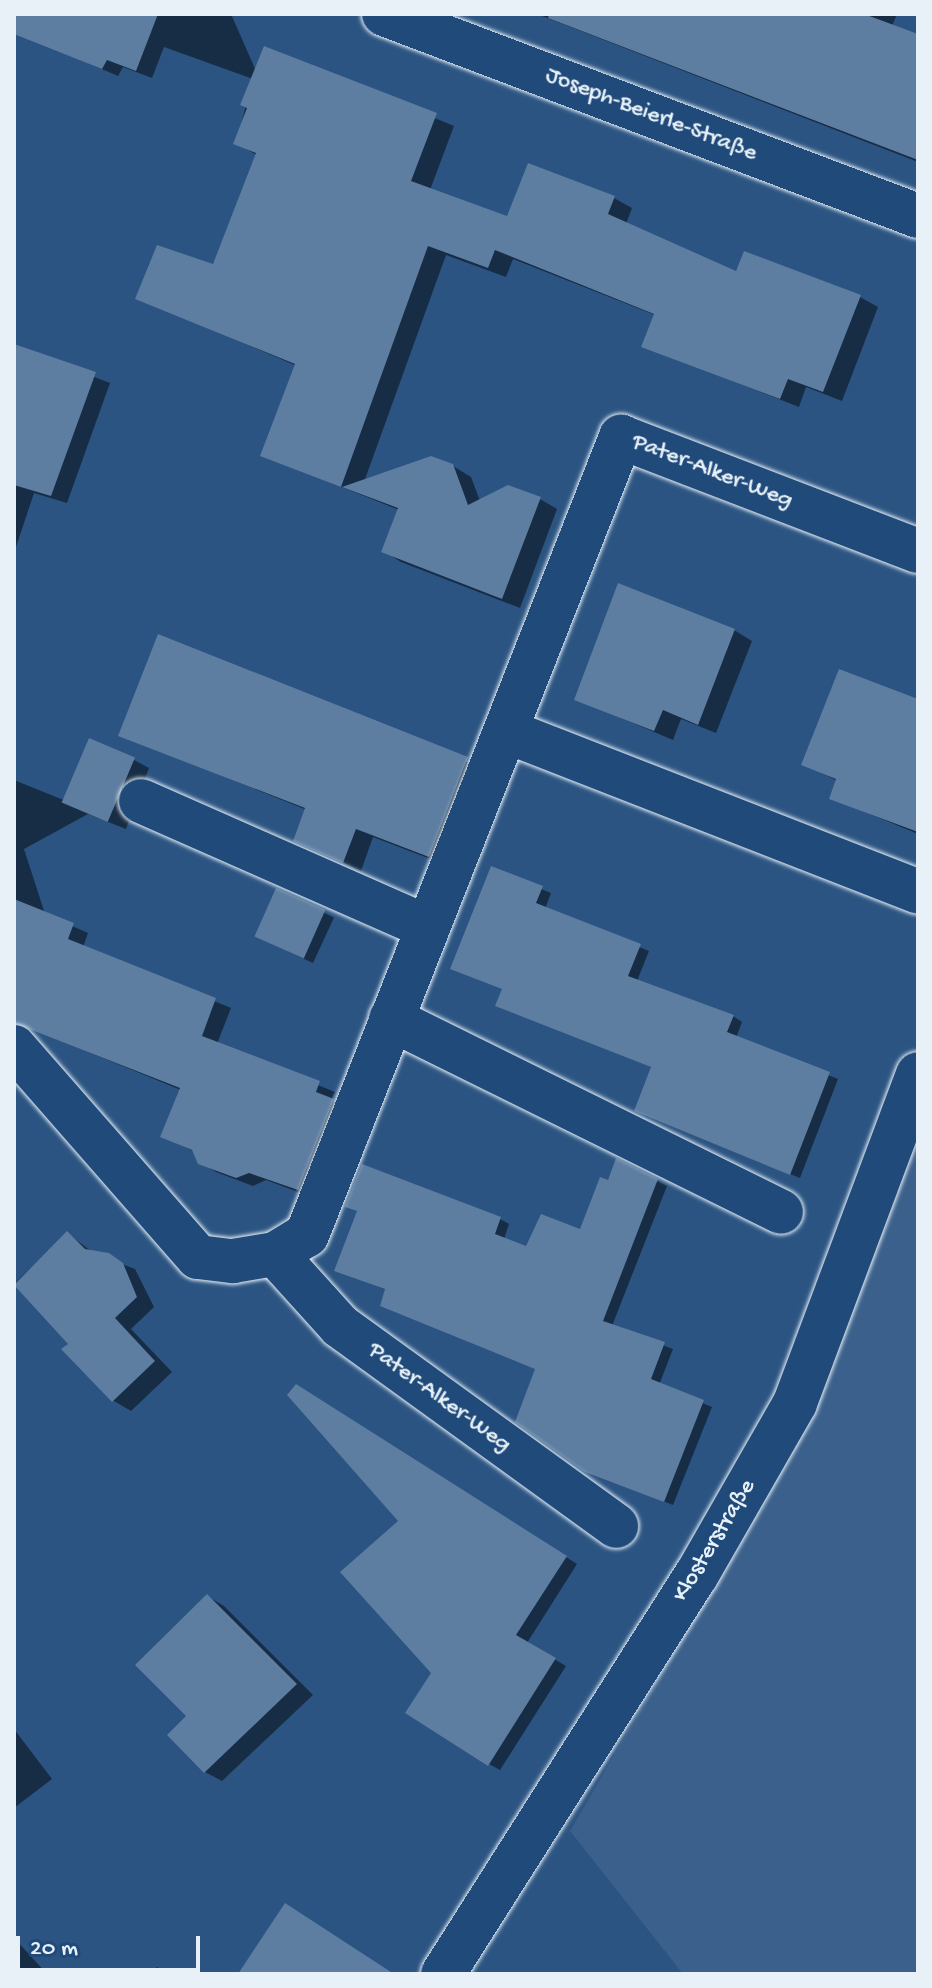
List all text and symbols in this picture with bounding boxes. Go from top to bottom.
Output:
street label: Joseph-Beierle-Straße [541,61,761,169]
street label: Pater-Alker-Weg [628,428,796,516]
street label: Pater-Alker-Weg [362,1336,516,1460]
street label: Klosterstraße [667,1474,763,1608]
scale bar [20,1920,204,1970]
text: 20 m [30,1935,78,1964]

